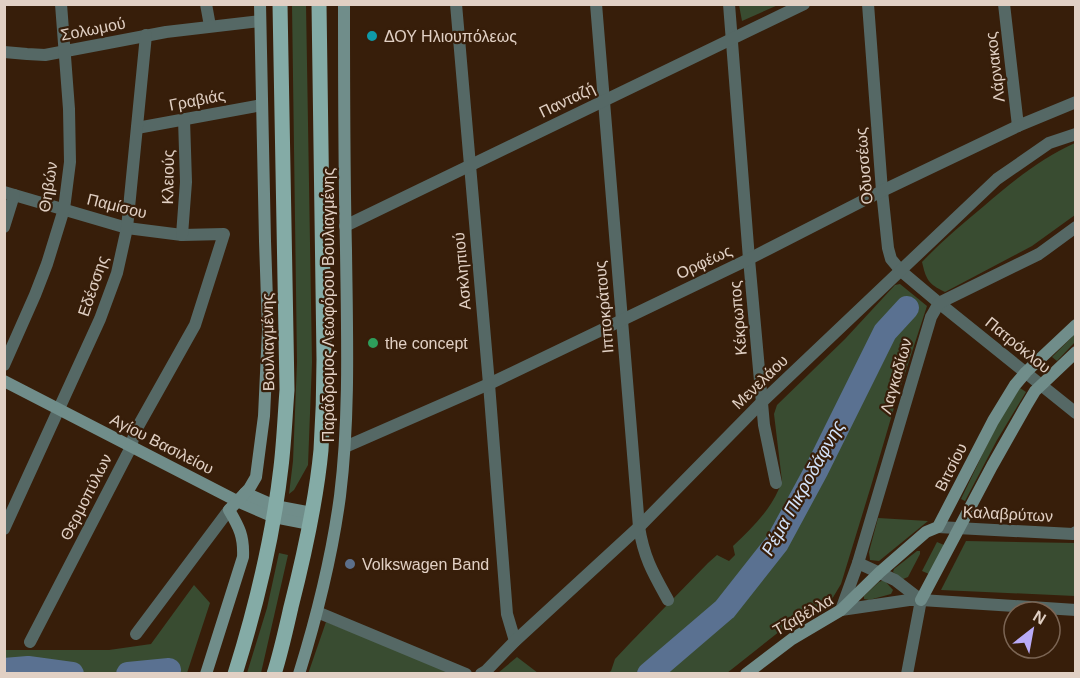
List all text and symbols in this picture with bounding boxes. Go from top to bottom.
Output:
street label: Σολωμού [59,14,127,44]
place label: ΔΟΥ Ηλιουπόλεως [384,28,517,45]
marker: ΔΟΥ Ηλιουπόλεως [365,29,379,43]
street label: Λάρνακος [982,31,1008,103]
street label: Πανταζή [536,79,598,122]
street label: Γραβιάς [167,86,227,114]
street label: Οδυσσέως [852,127,876,205]
street label: Κλειούς [159,149,177,205]
street label: Θηβών [36,160,60,214]
street label: Παράδρομος Λεωφόρου Βουλιαγμένης [320,168,337,442]
street label: Παμίσου [85,190,149,222]
street label: Ασκληπιού [450,232,474,310]
street label: Ορφέως [674,242,735,282]
street label: Εδέσσης [75,253,111,319]
street label: Ιπποκράτους [591,260,617,354]
street label: Κέκρωπος [726,280,750,356]
street label: Βουλιαγμένης [259,293,277,391]
street label: Πατρόκλου [982,314,1054,376]
place label: the concept [385,335,468,352]
marker: the concept [366,336,380,350]
street label: Λαγκαδίων [877,336,915,416]
street label: Μενελάου [729,351,791,413]
street label: Αγίου Βασιλείου [107,411,217,477]
water label: Ρέμα Πικροδάφνης [758,417,849,559]
street label: Βιτσίου [932,440,970,494]
street label: Θερμοπύλων [57,451,115,543]
street label: Καλαβρύτων [962,503,1054,525]
place label: Volkswagen Band [362,556,489,573]
marker: Volkswagen Band [343,557,357,571]
street label: Τζαβέλλα [770,591,836,640]
north arrow [1002,600,1062,660]
text: N [1030,607,1049,628]

